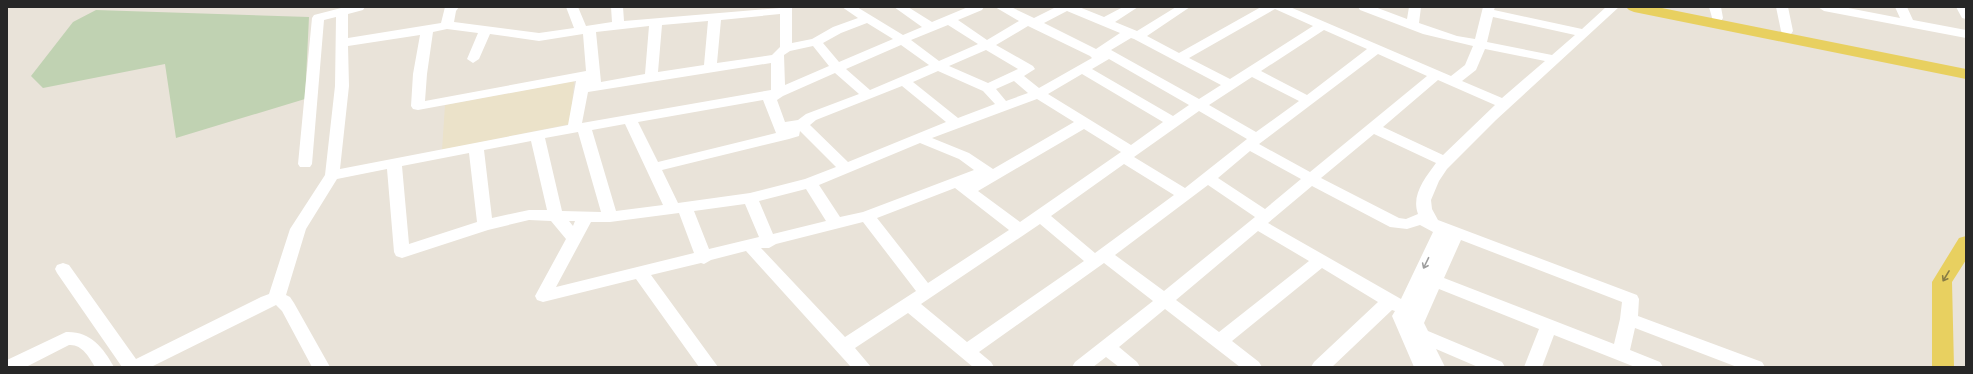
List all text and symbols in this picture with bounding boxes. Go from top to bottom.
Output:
one-way arrow [1422,257,1429,269]
one-way arrow [1942,270,1950,281]

